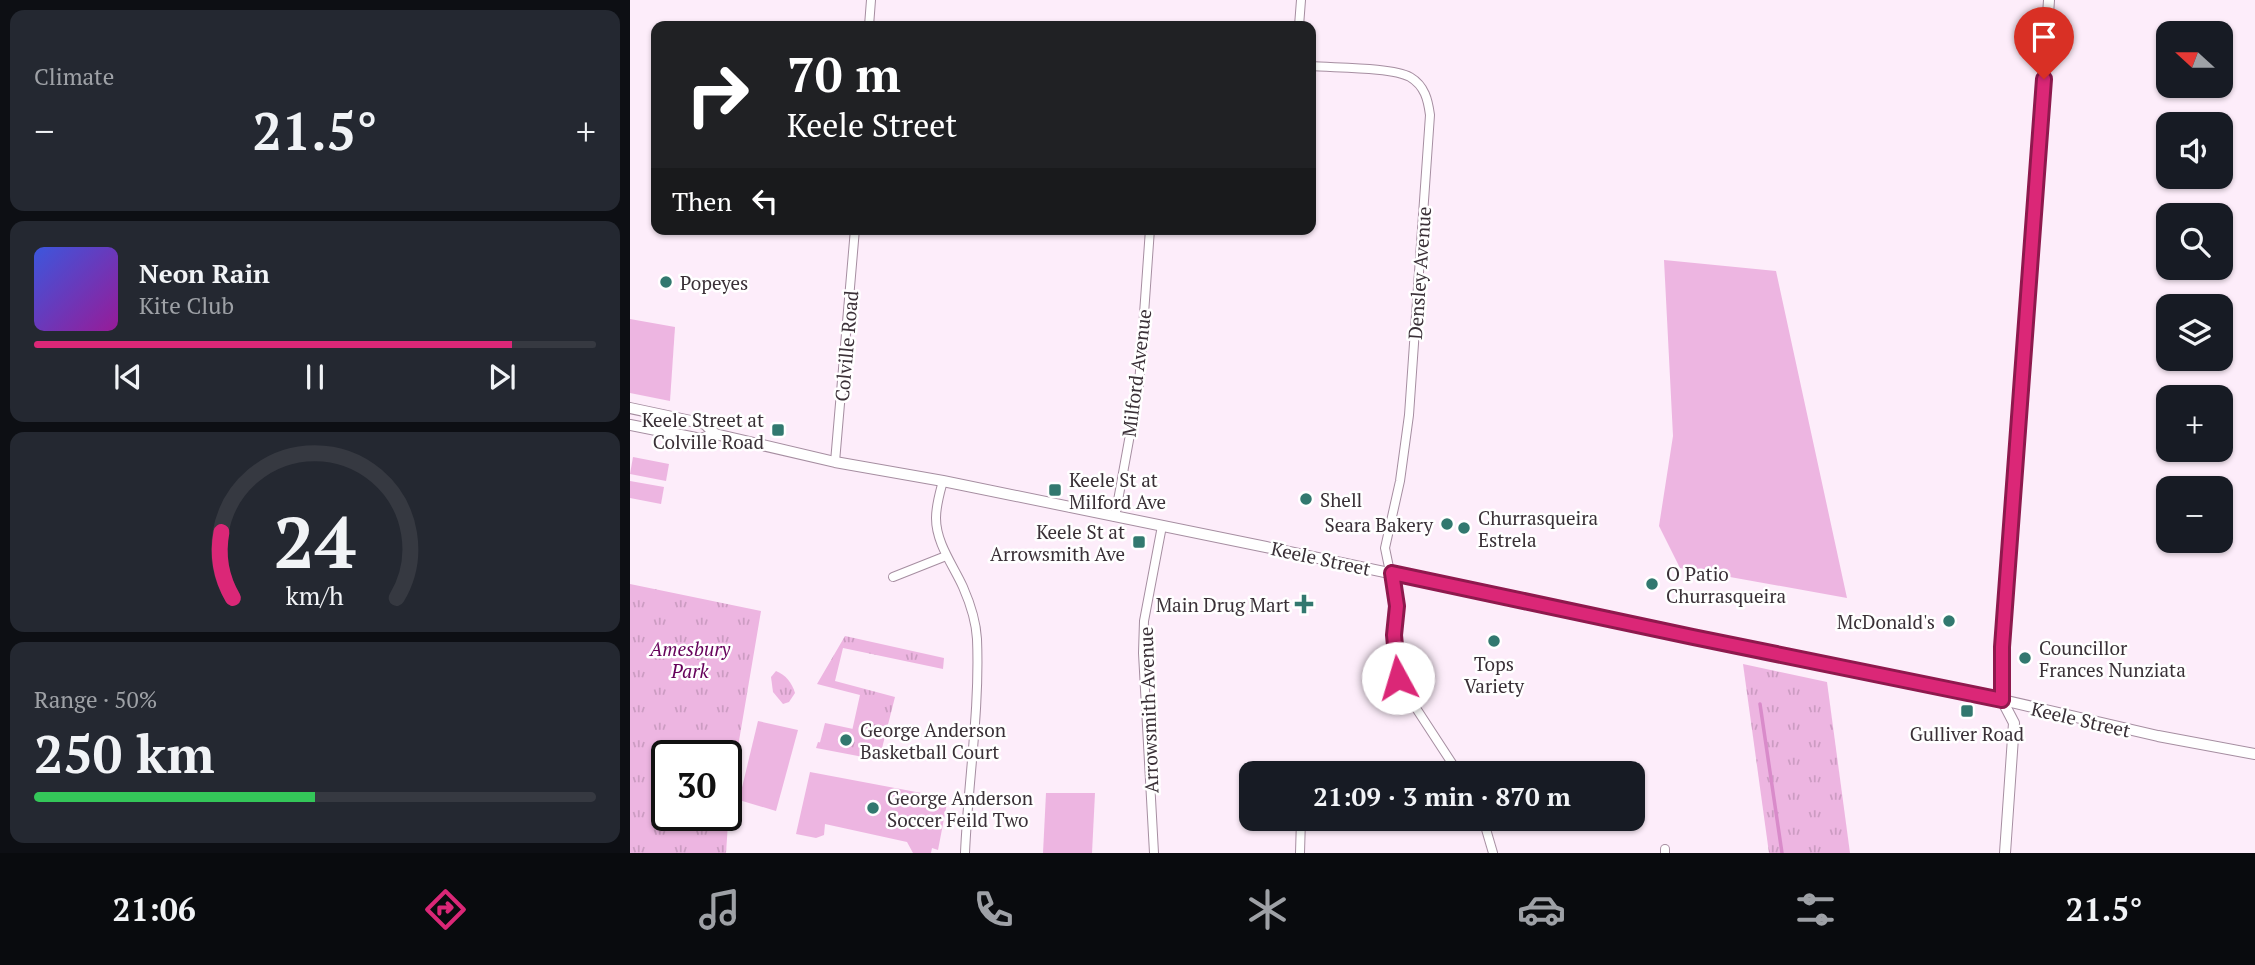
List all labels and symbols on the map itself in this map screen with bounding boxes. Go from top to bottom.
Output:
pin [2014,7,2074,79]
north arrow [2156,21,2233,98]
street label: Densley Avenue [1402,206,1436,340]
place label: Popeyes [680,270,748,295]
marker: Popeyes [658,274,674,290]
street label: Colville Road [829,289,863,403]
street label: Milford Avenue [1116,308,1156,438]
place label: Keele Street at Colville Road [642,407,764,454]
marker: Keele Street at Colville Road [770,422,786,438]
place label: Keele St at Milford Ave [1069,467,1166,514]
marker: Keele St at Milford Ave [1047,482,1063,498]
place label: Shell [1320,487,1362,512]
marker: Shell [1298,491,1314,507]
place label: Churrasqueira Estrela [1478,505,1599,552]
place label: Seara Bakery [1325,512,1433,537]
marker: Seara Bakery [1439,516,1455,532]
place label: Keele St at Arrowsmith Ave [990,519,1125,566]
marker: Churrasqueira Estrela [1456,520,1472,536]
marker: Keele St at Arrowsmith Ave [1131,534,1147,550]
street label: Keele Street [1269,535,1373,581]
place label: O Patio Churrasqueira [1666,561,1787,608]
marker: O Patio Churrasqueira [1644,576,1660,592]
place label: Main Drug Mart [1156,592,1290,617]
marker: Main Drug Mart [1296,596,1312,612]
place label: McDonald's [1837,609,1935,634]
marker: McDonald's [1941,613,1957,629]
street label: Arrowsmith Avenue [1133,626,1163,794]
marker: Tops Variety [1486,633,1502,649]
place label: Councillor Frances Nunziata [2039,635,2186,682]
park label: Amesbury Park [649,636,732,683]
position arrow [1361,641,1435,715]
marker: Councillor Frances Nunziata [2017,650,2033,666]
place label: Tops Variety [1464,651,1525,698]
street label: Keele Street [2029,695,2133,743]
marker: Gulliver Road [1959,703,1975,719]
place label: George Anderson Basketball Court [860,717,1006,764]
place label: Gulliver Road [1910,721,2025,746]
marker: George Anderson Basketball Court [838,732,854,748]
speed limit sign: 30 [651,740,742,831]
place label: George Anderson Soccer Feild Two [887,785,1033,832]
marker: George Anderson Soccer Feild Two [865,800,881,816]

